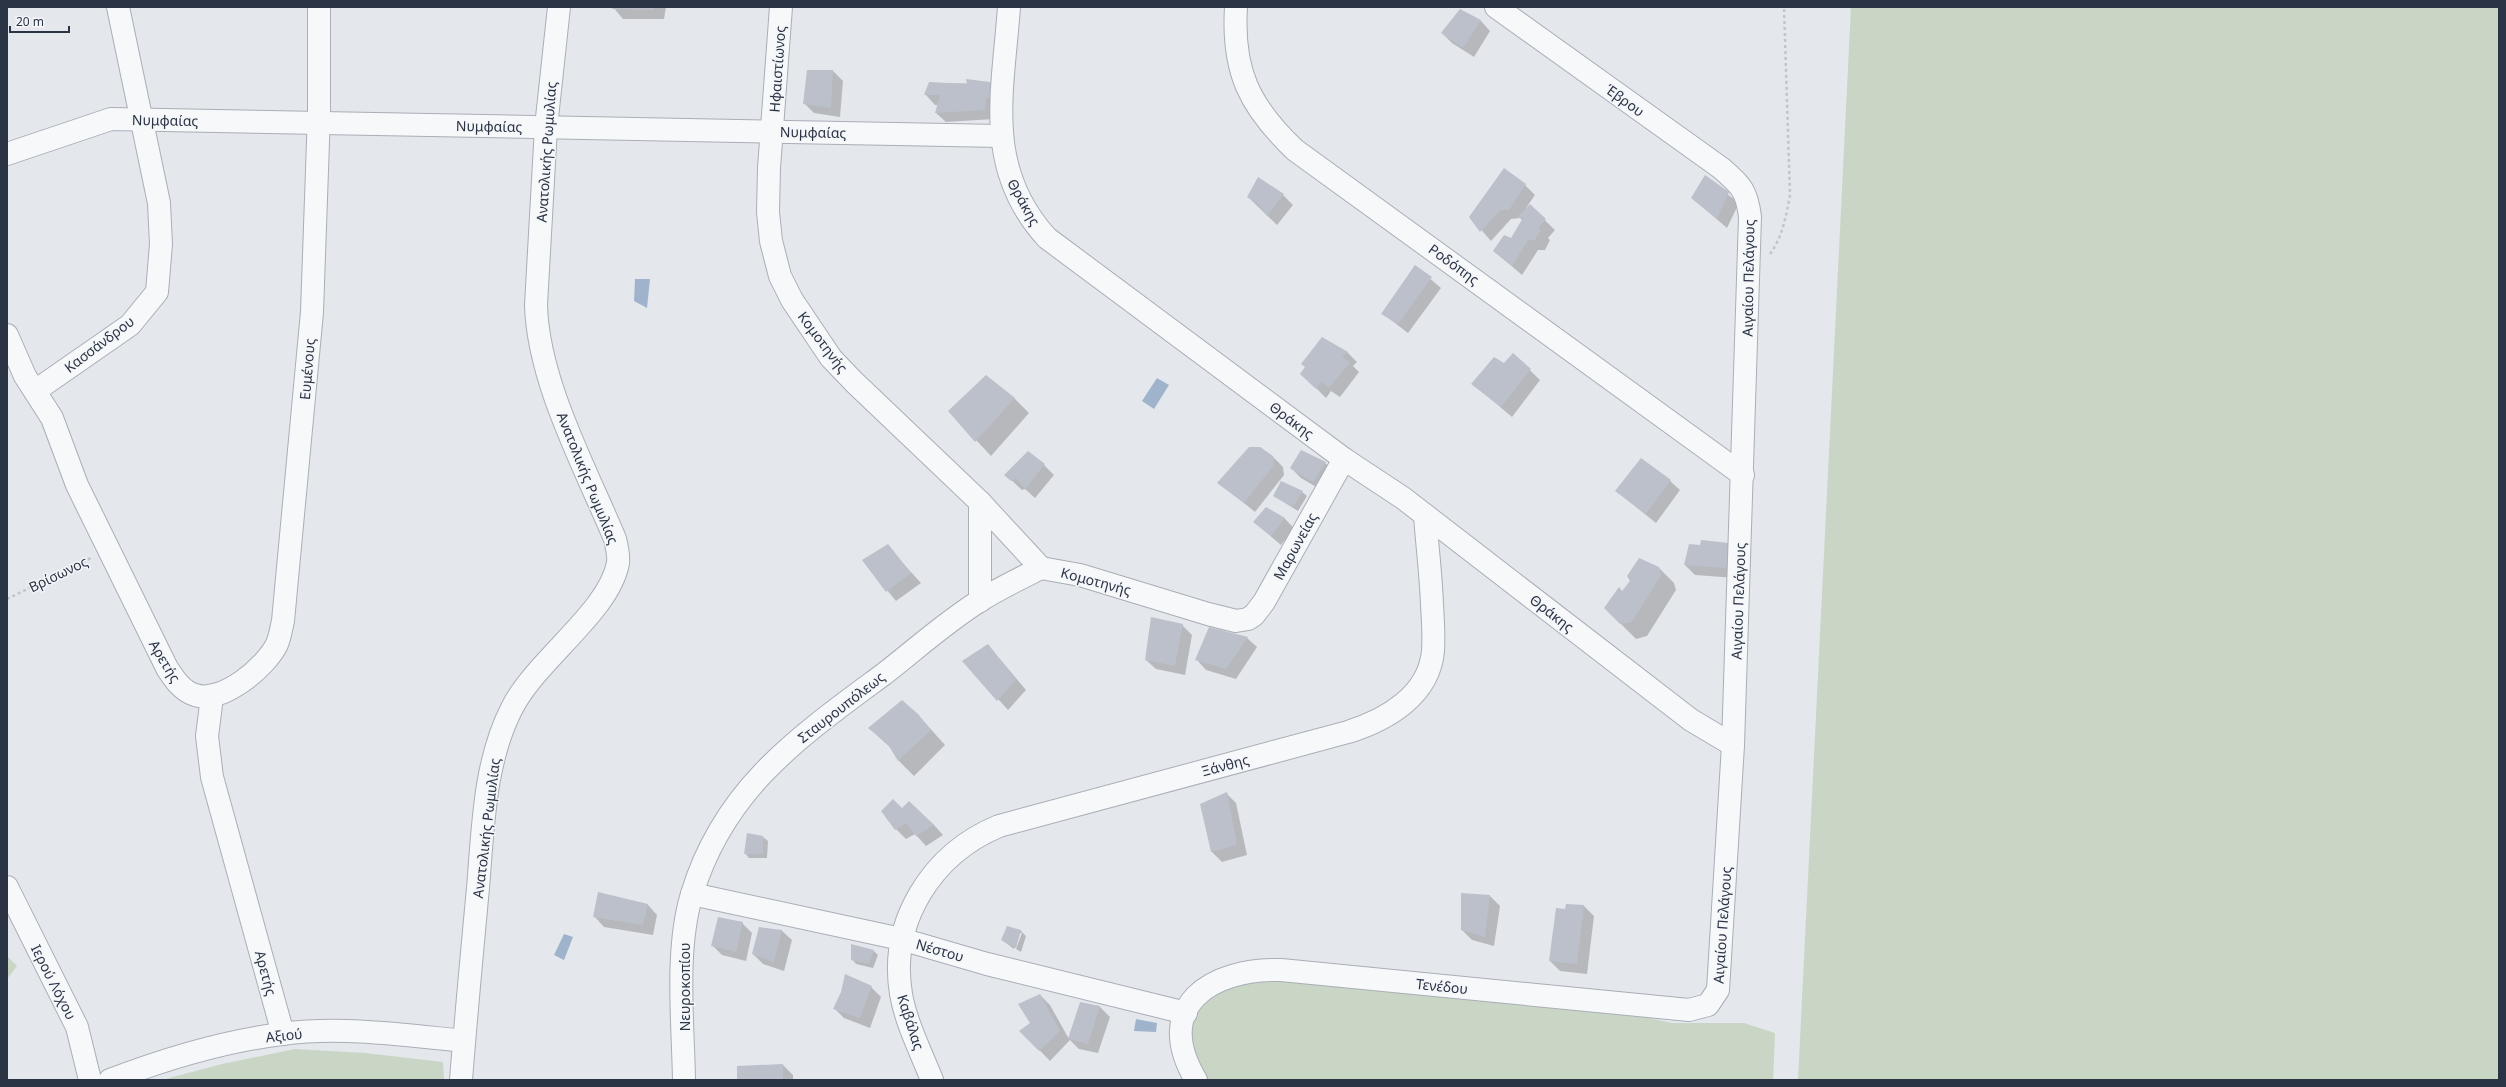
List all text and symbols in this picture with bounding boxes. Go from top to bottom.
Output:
scale bar [10,8,69,34]
text: 20 m [16,13,44,30]
street label: Ηφαιστίωνος [764,25,790,113]
street label: Έβρου [1602,79,1648,121]
street label: Ανατολικής Ρωμυλίας [532,81,560,223]
street label: Νυμφαίας [132,110,198,130]
street label: Νυμφαίας [456,116,522,136]
street label: Νυμφαίας [780,122,846,142]
street label: Θράκης [1003,175,1045,229]
street label: Αιγαίου Πελάγους [1737,219,1759,337]
street label: Ροδόπης [1425,239,1483,289]
street label: Κομοτηνής [794,308,852,377]
street label: Κασσάνδρου [60,311,138,377]
street label: Ευμένους [295,337,319,401]
street label: Θράκης [1266,397,1318,443]
street label: Ανατολικής Ρωμυλίας [553,409,623,547]
street label: Μαρωνείας [1269,509,1321,583]
street label: Αιγαίου Πελάγους [1726,542,1750,660]
street label: Βρίσωνος [25,551,91,596]
street label: Κομοτηνής [1059,563,1133,600]
street label: Θράκης [1526,590,1578,636]
street label: Αρετής [145,636,185,686]
street label: Σταυρουπόλεως [794,667,889,747]
street label: Ξάνθης [1199,750,1251,780]
street label: Ανατολικής Ρωμυλίας [468,757,504,899]
street label: Αιγαίου Πελάγους [1708,866,1736,984]
street label: Νέστου [914,934,966,966]
street label: Ιερού Λόχου [27,941,81,1023]
street label: Νευροκοπίου [675,943,694,1031]
street label: Αρετής [251,948,281,998]
street label: Τενέδου [1415,974,1469,998]
street label: Καβάλας [893,992,929,1052]
street label: Αξιού [265,1024,303,1046]

